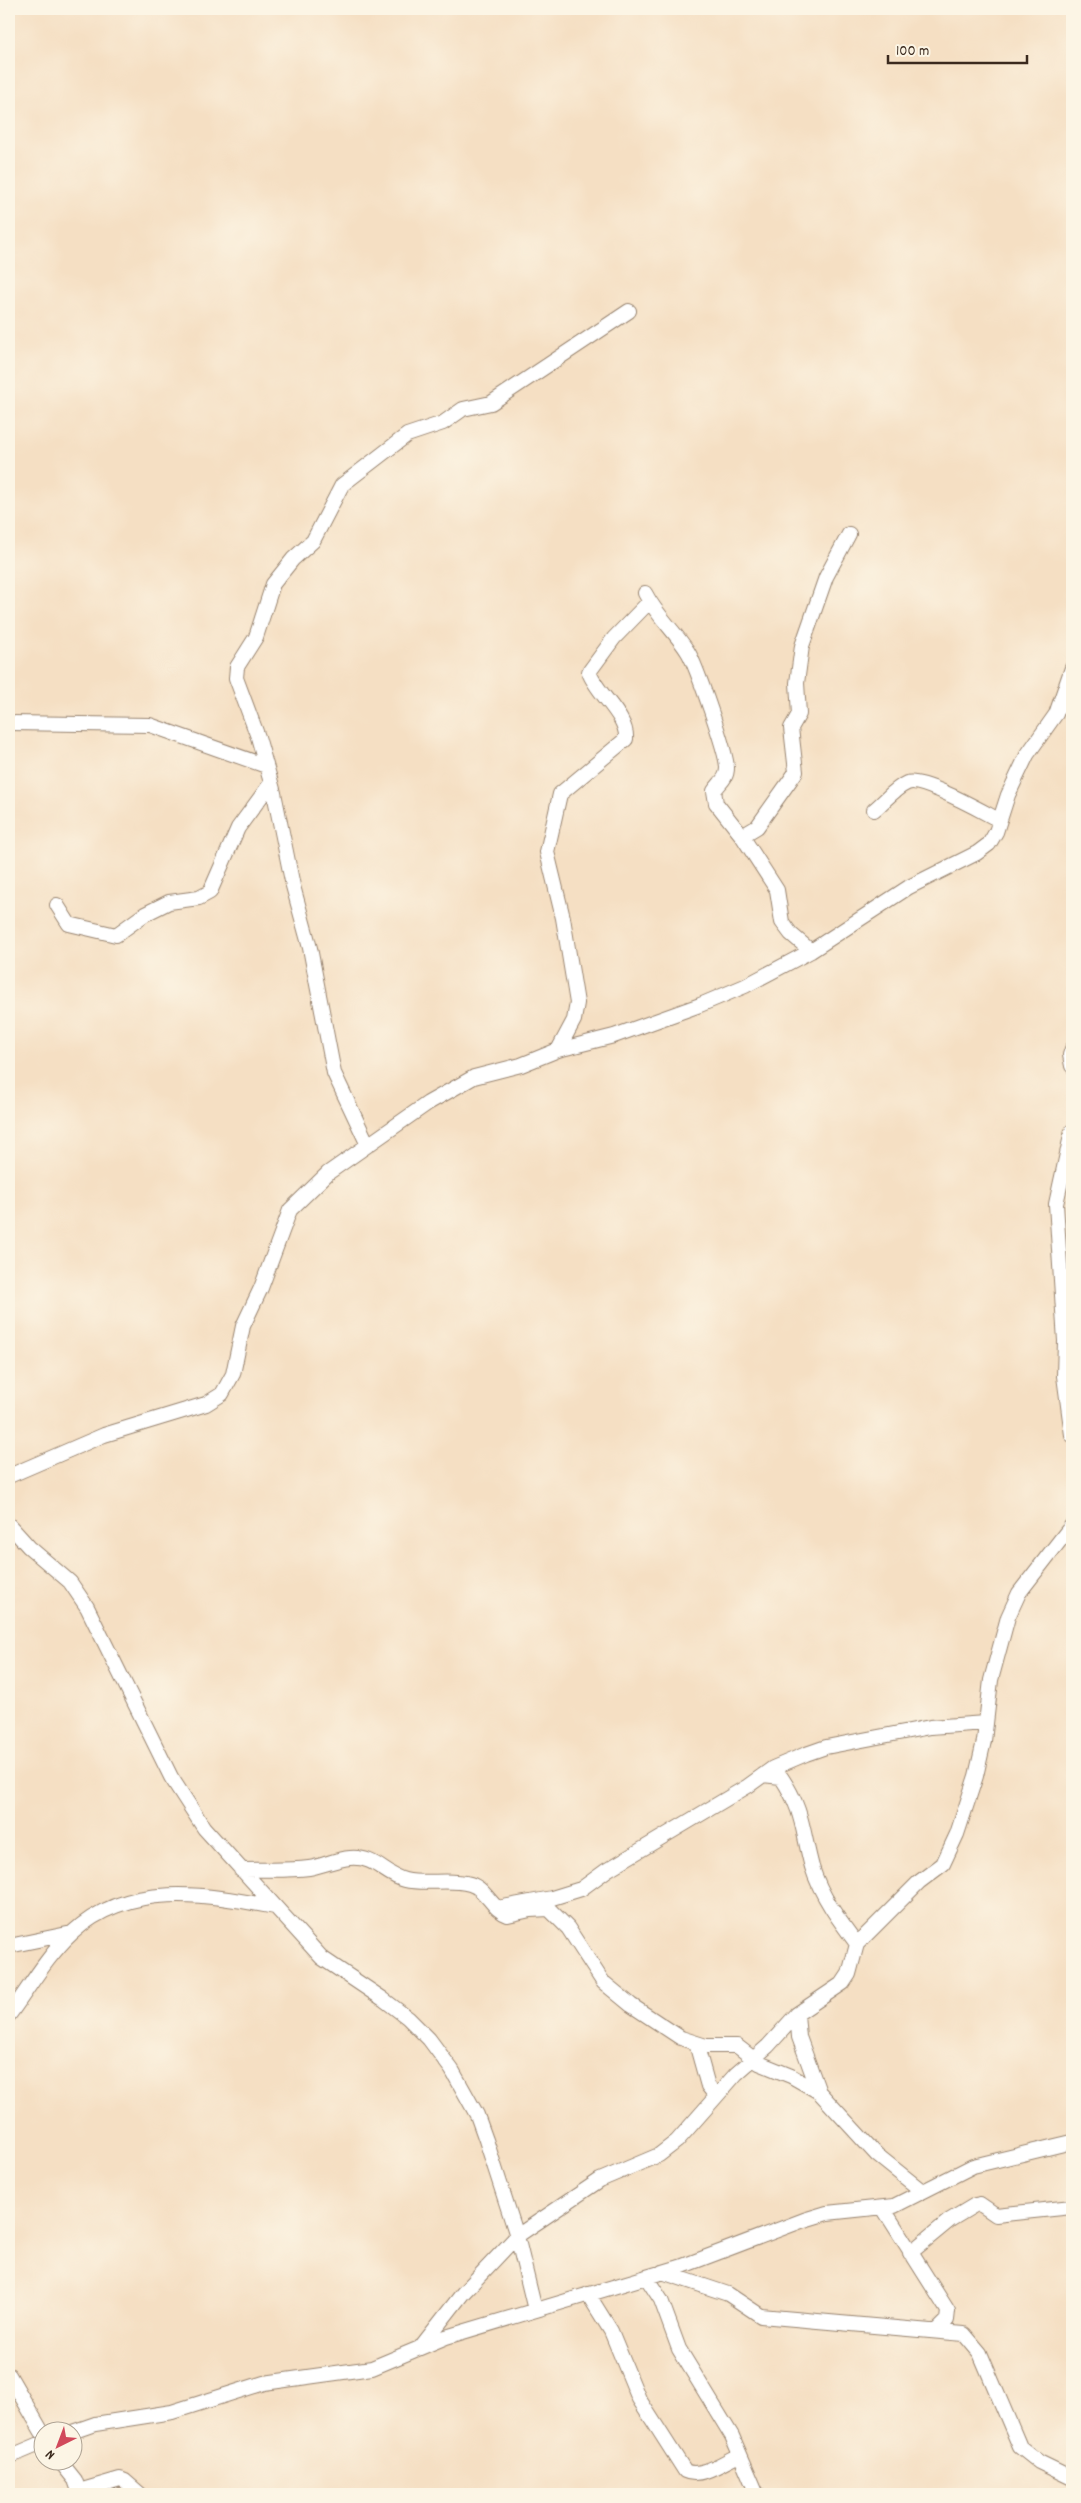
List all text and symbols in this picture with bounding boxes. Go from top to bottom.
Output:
scale bar [888,32,1027,64]
text: 100 m [896,41,929,63]
north arrow [32,2420,82,2470]
text: N [41,2444,60,2464]

